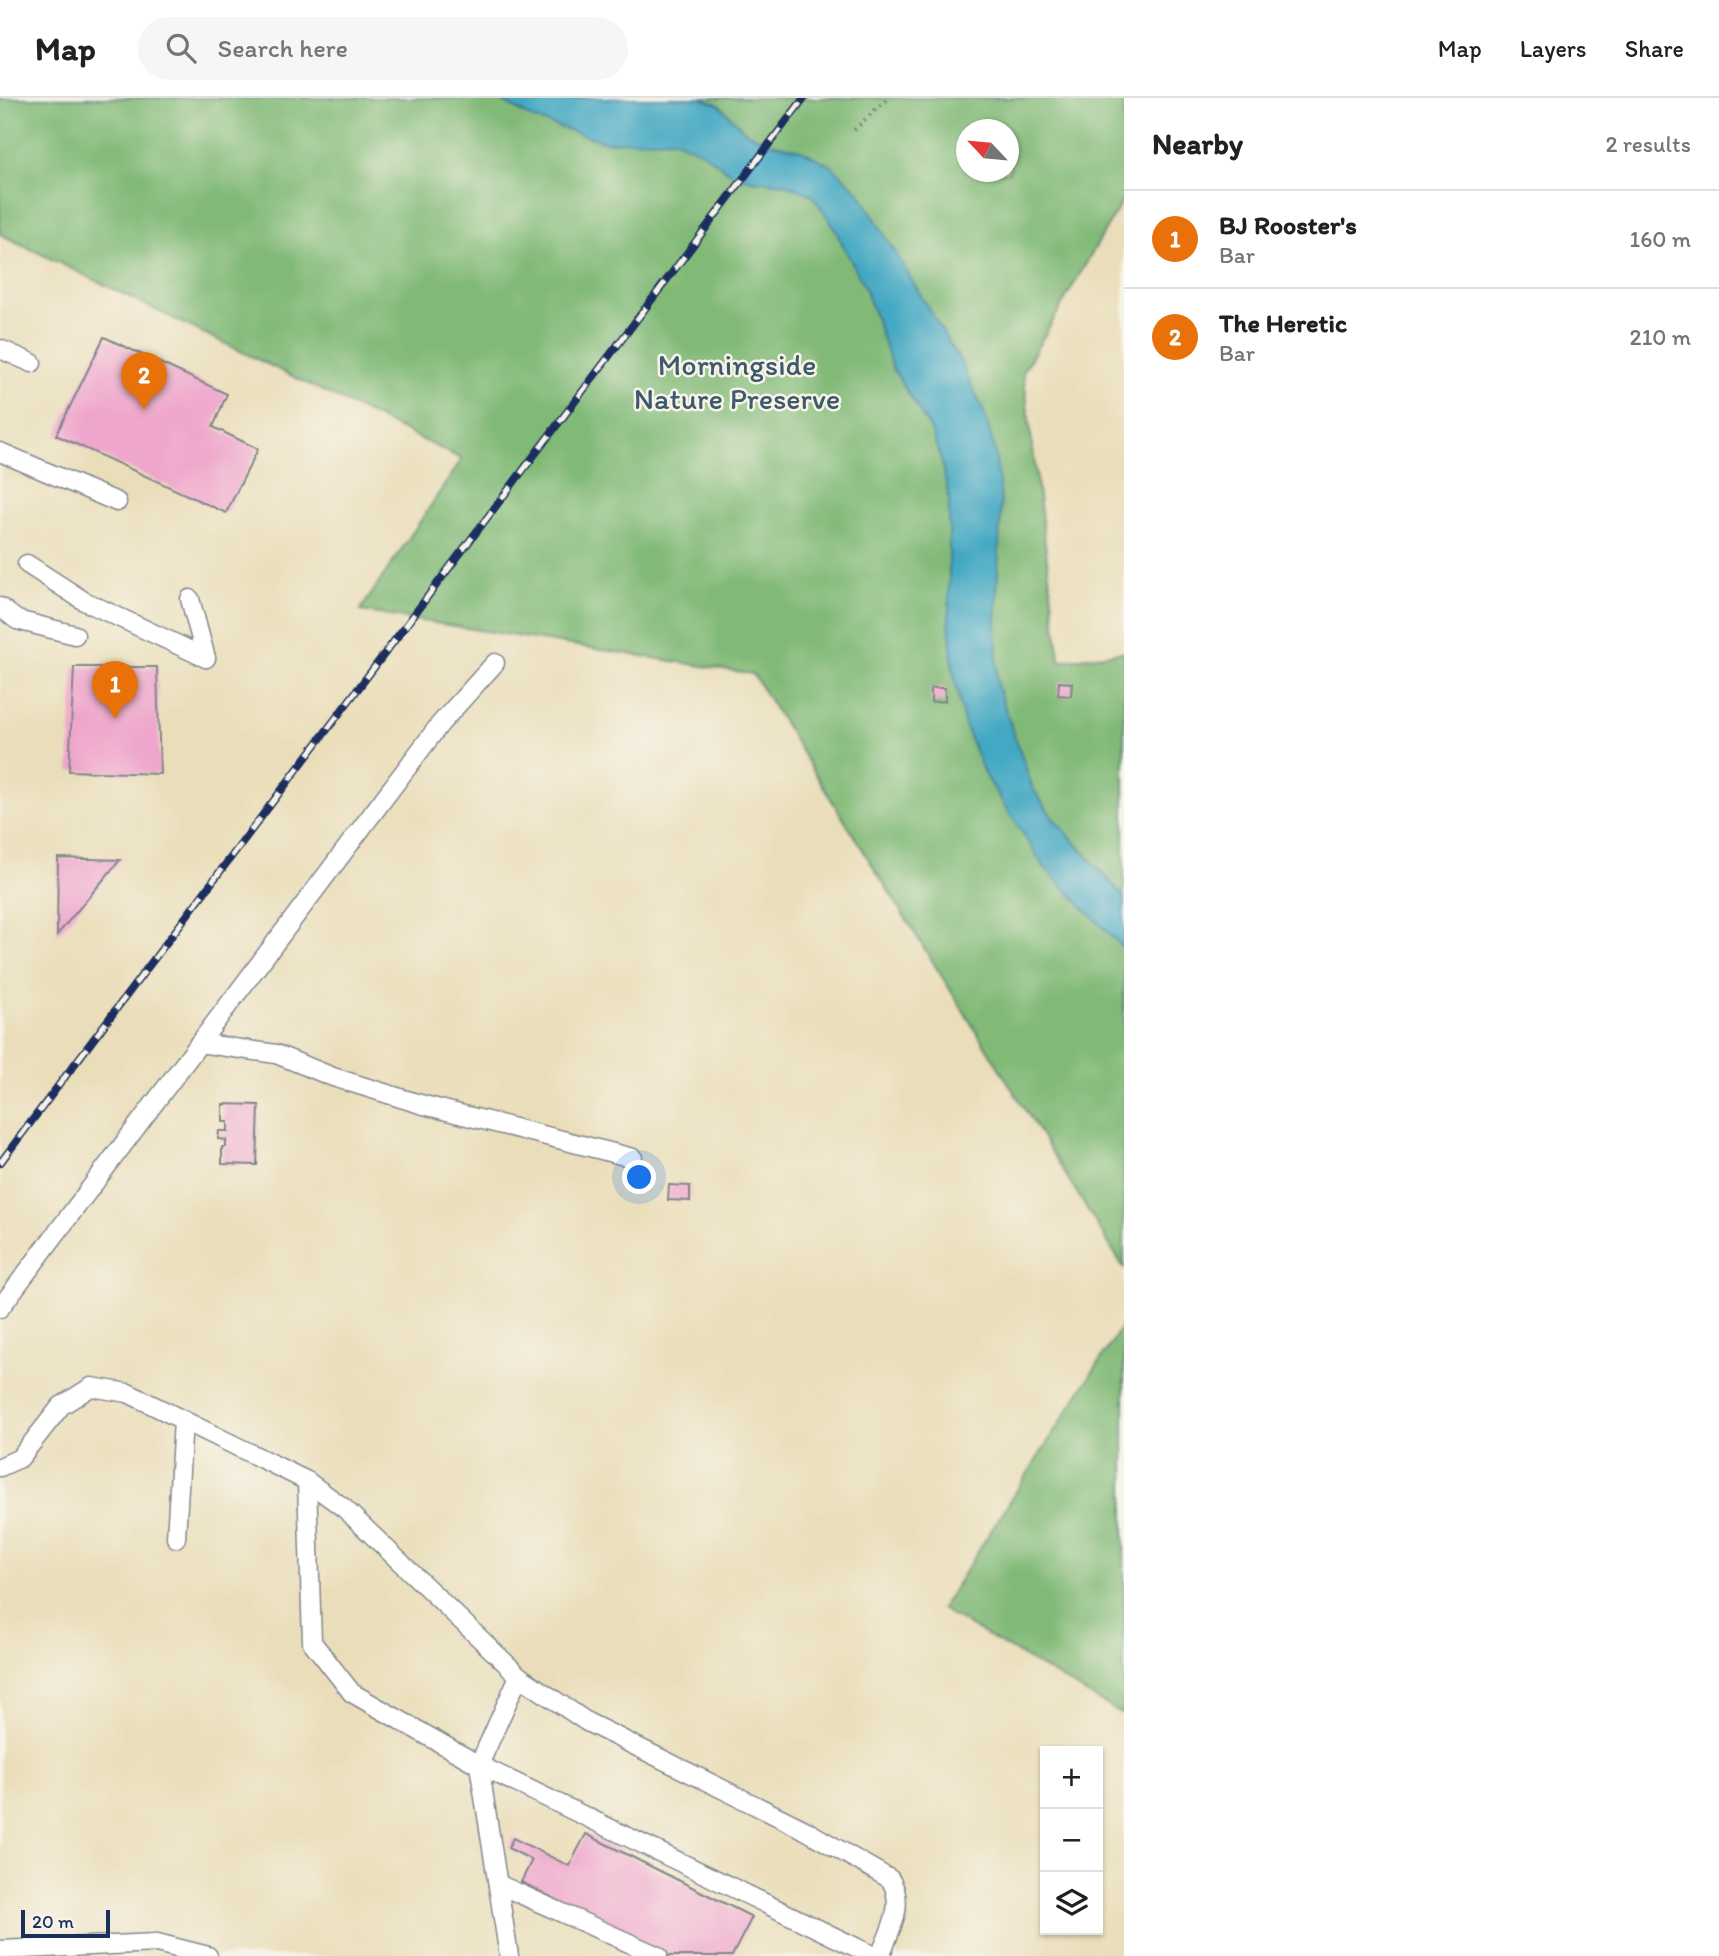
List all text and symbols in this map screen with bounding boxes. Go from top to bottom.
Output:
search box [138,17,628,80]
text: Map [35,29,96,68]
icon: search [162,29,200,67]
text: Search here [218,32,348,64]
text: Map [1438,34,1482,63]
text: Layers [1520,34,1587,63]
text: Share [1625,34,1684,63]
north arrow [956,119,1019,182]
text: Nearby [1152,125,1243,162]
text: 2 results [1605,130,1691,158]
text: BJ Rooster's [1219,209,1357,241]
text: 1 [1170,225,1180,253]
text: 160 m [1629,225,1691,253]
text: Bar [1219,241,1255,269]
text: The Heretic [1219,307,1347,339]
text: 2 [1169,323,1181,351]
text: 210 m [1630,323,1691,351]
text: Bar [1219,339,1255,367]
park label: Morningside Nature Preserve [634,346,840,417]
pin: 2 [121,352,167,410]
pin: 1 [92,661,138,719]
your location [622,1160,656,1194]
map controls [1040,1746,1103,1935]
button: + [1040,1746,1103,1809]
button: − [1040,1809,1103,1872]
button: layers [1040,1872,1103,1935]
scale bar [21,1907,110,1939]
text: 20 m [32,1910,74,1933]

